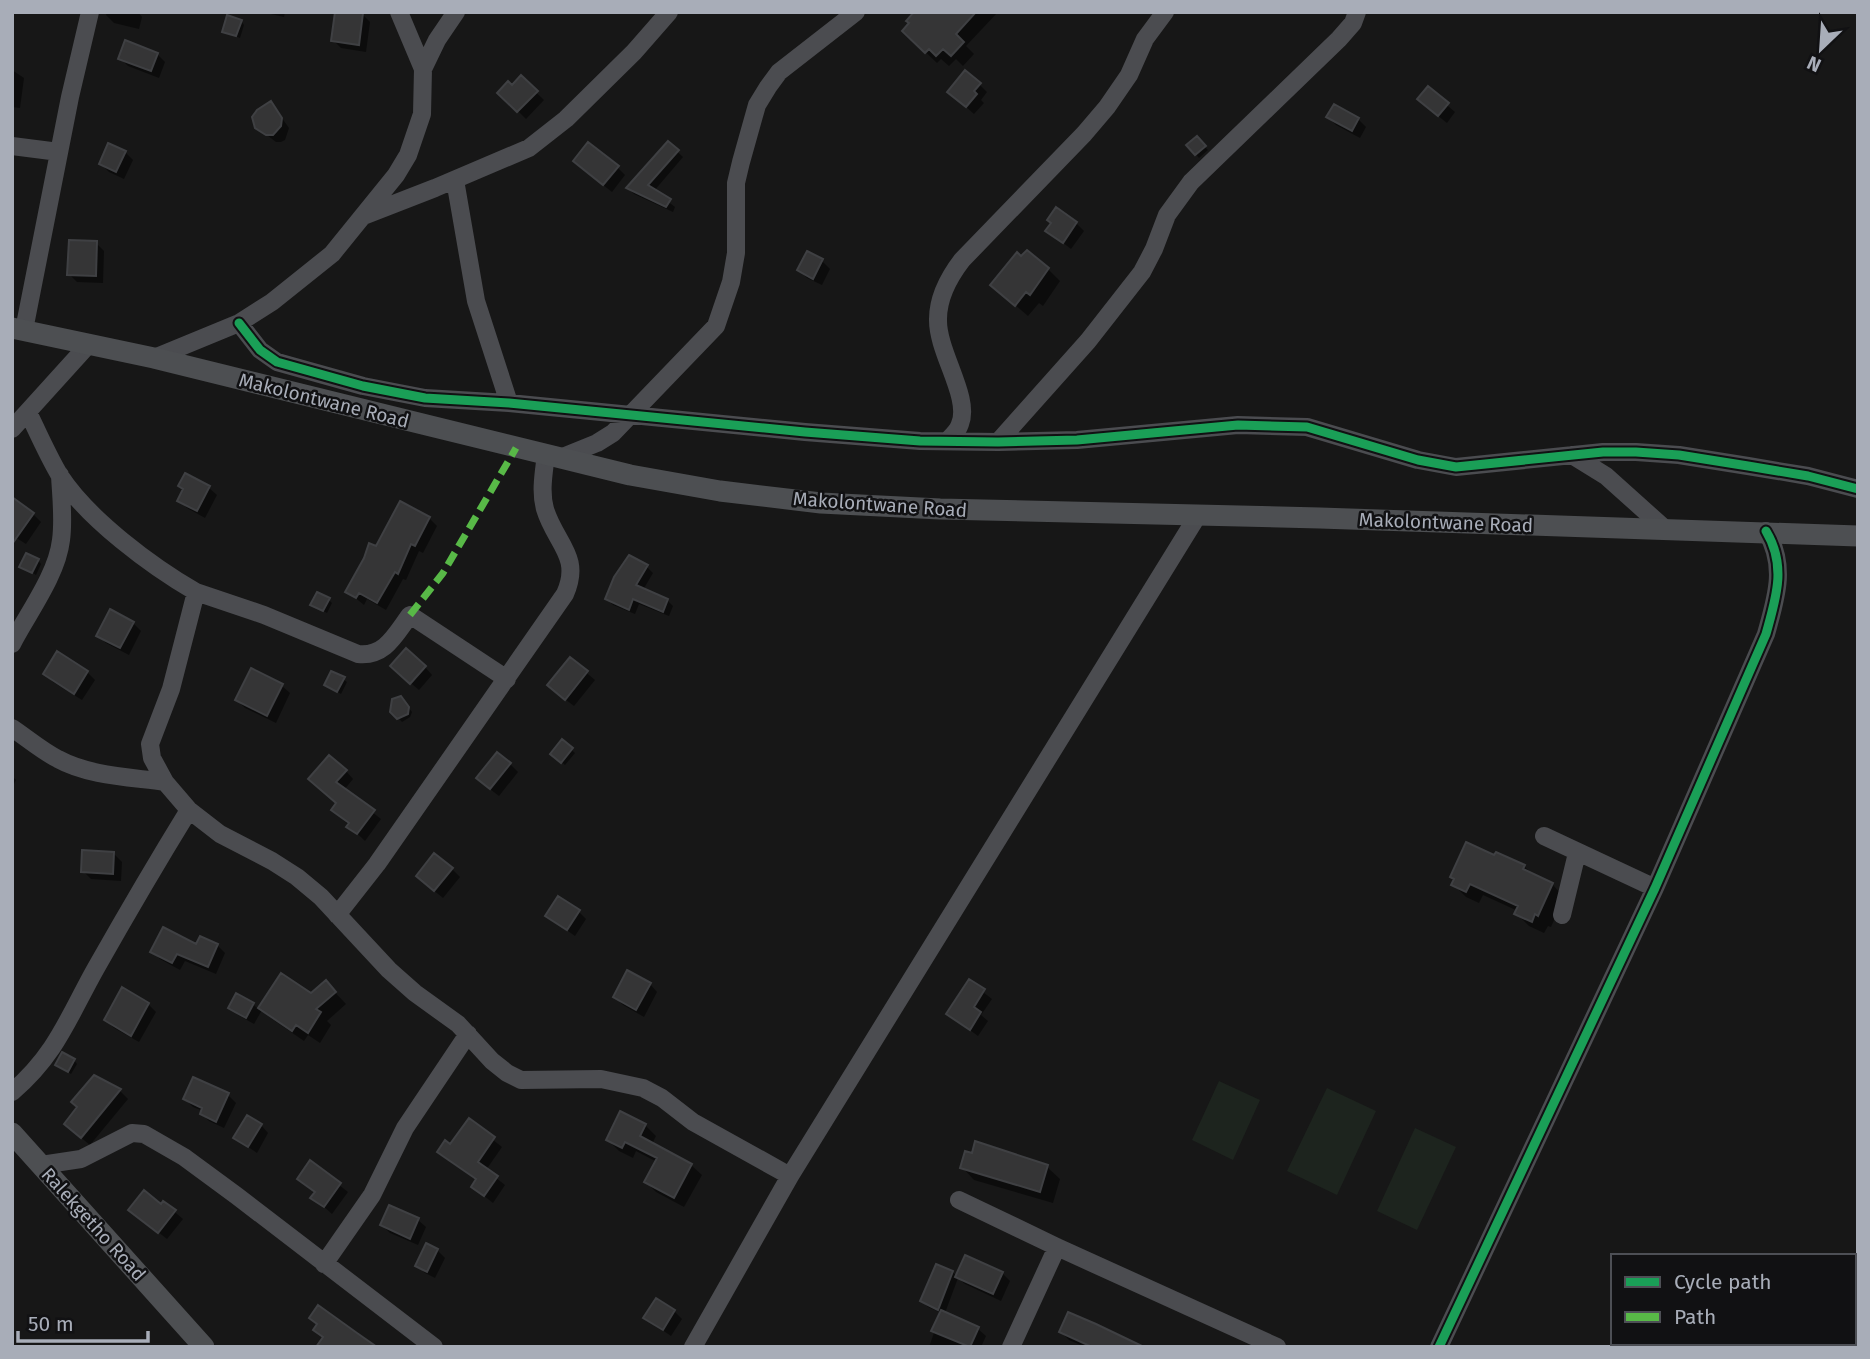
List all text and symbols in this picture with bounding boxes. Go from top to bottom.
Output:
north arrow [1786,14,1856,84]
text: N [1803,51,1825,77]
street label: Makolontwane Road [236,368,411,433]
street label: Makolontwane Road [792,487,968,522]
street label: Makolontwane Road [1358,508,1534,537]
street label: Ralekgetho Road [37,1163,151,1286]
legend [1611,1254,1856,1345]
text: Cycle path [1674,1269,1772,1295]
scale bar [18,1300,147,1344]
text: Path [1674,1304,1716,1330]
text: 50 m [28,1311,74,1337]

